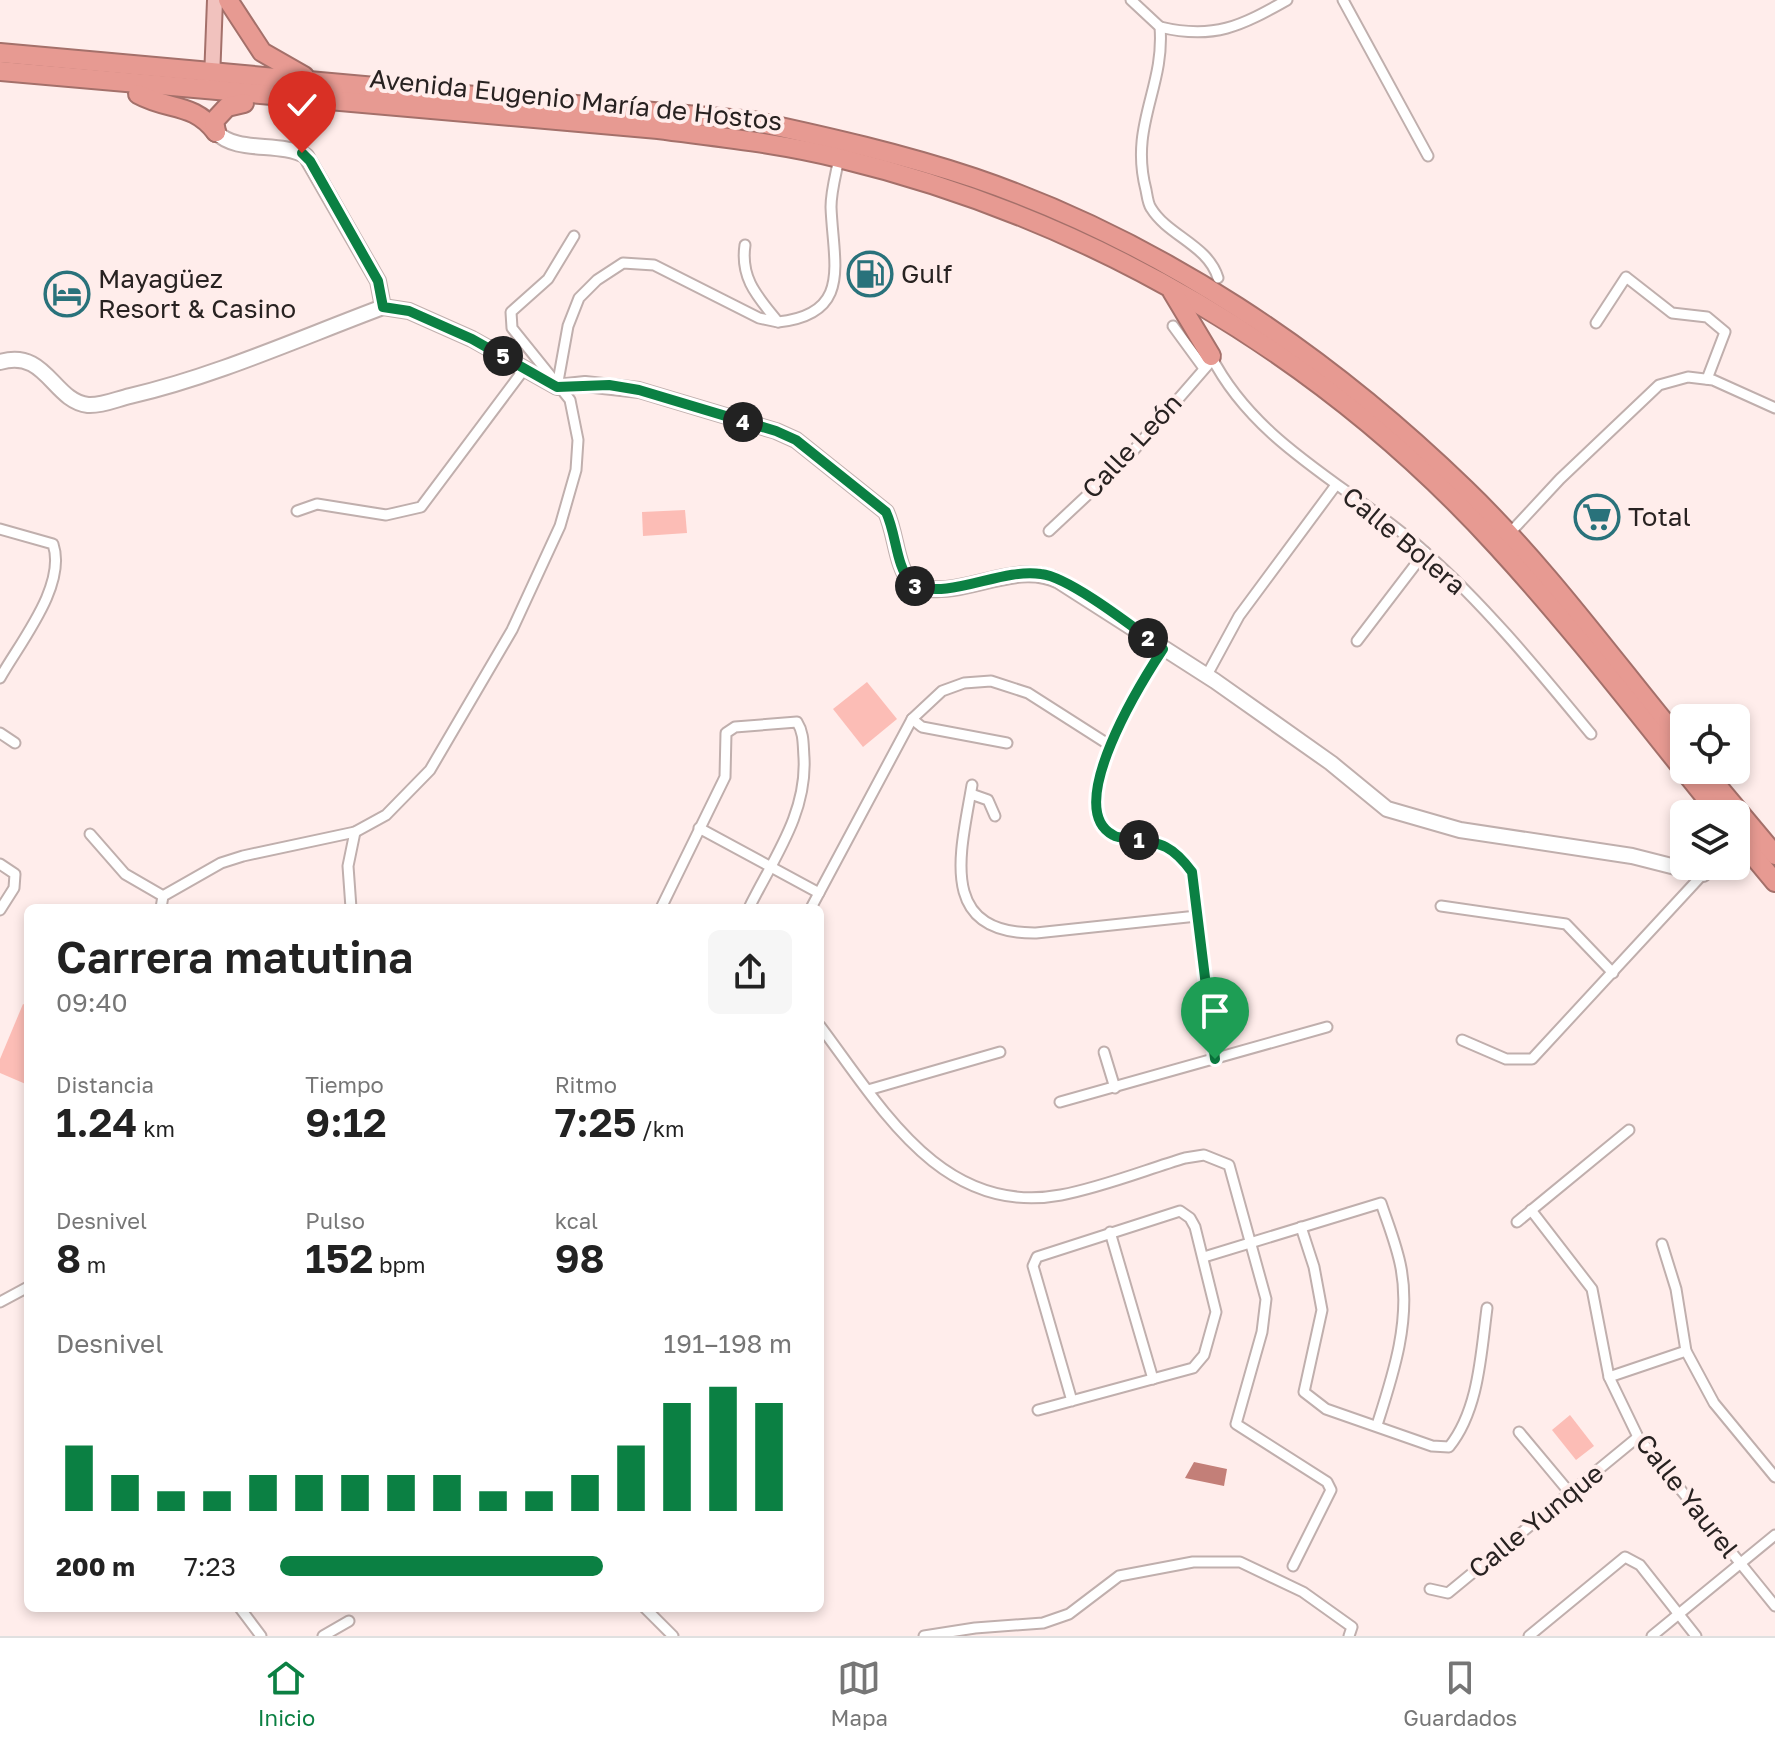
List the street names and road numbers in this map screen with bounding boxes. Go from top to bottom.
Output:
street label: Avenida Eugenio María de Hostos [368,62,784,137]
street label: Calle León [1075,387,1188,504]
street label: Calle Bolera [1336,480,1472,601]
street label: Calle Yaurel [1629,1428,1745,1564]
street label: Calle Yunque [1462,1457,1609,1584]

